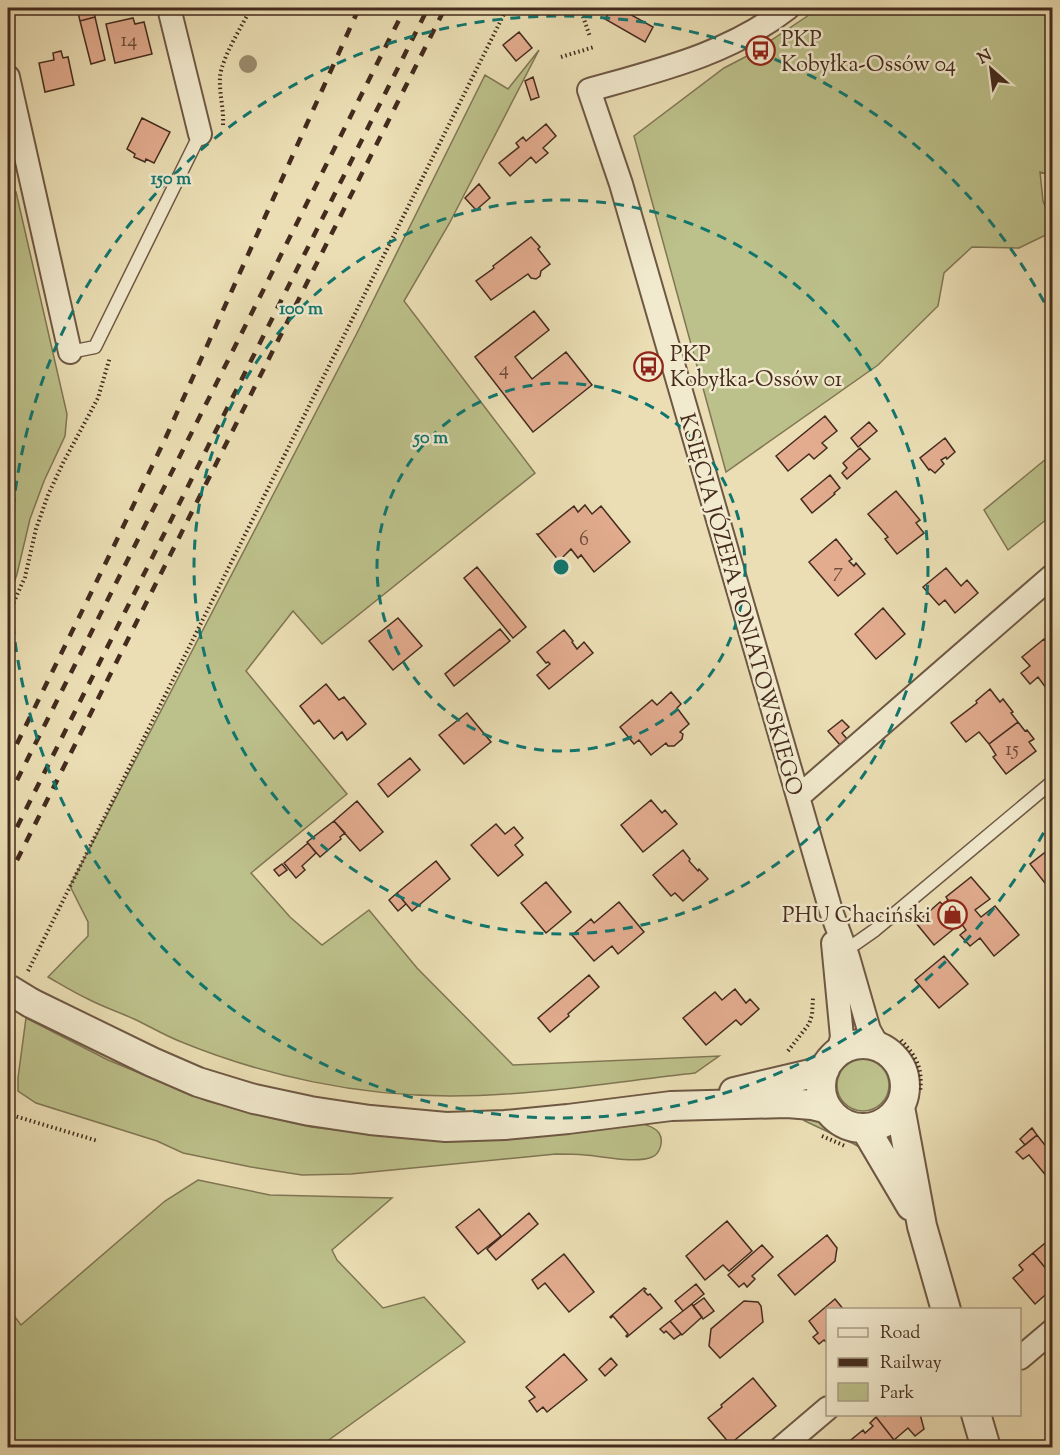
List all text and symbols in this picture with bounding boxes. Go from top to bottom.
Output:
place label: PKP Kobyłka-Ossów 04 [781,25,956,82]
house number: 14 [121,27,137,56]
bus stop icon: PKP Kobyłka-Ossów 04 [744,35,776,67]
north arrow [961,39,1021,99]
text: N [974,45,996,71]
text: 150 m [151,167,191,193]
text: 100 m [279,297,323,323]
place label: PKP Kobyłka-Ossów 01 [670,340,843,397]
bus stop icon: PKP Kobyłka-Ossów 01 [633,350,665,382]
house number: 4 [499,356,509,385]
street label: KSIĘCIA JÓZEFA PONIATOWSKIEGO [669,410,810,800]
text: 50 m [412,426,448,452]
house number: 6 [579,526,589,555]
centre of rings [551,557,571,577]
house number: 7 [833,558,843,587]
house number: 15 [1005,736,1019,765]
shop icon: PHU Chaciński [936,898,968,930]
place label: PHU Chaciński [782,901,931,933]
legend [826,1308,1021,1416]
text: Road [880,1321,920,1347]
text: Railway [880,1351,942,1377]
text: Park [880,1381,915,1407]

